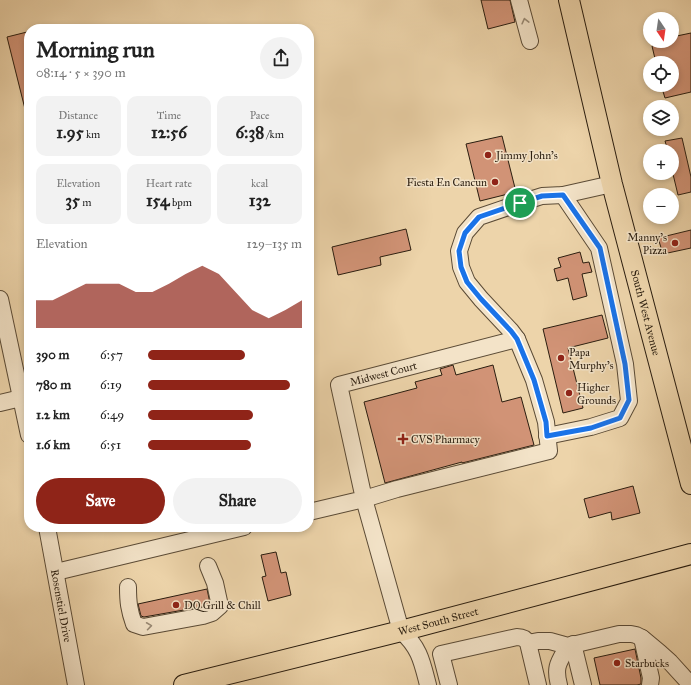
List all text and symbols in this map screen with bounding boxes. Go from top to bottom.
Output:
north arrow [643,12,679,48]
map controls [643,12,679,224]
one-way arrow [521,17,529,24]
text: Morning run [36,36,155,63]
button: share [260,37,302,79]
button: locate [643,56,679,92]
text: 08:14 · 5 × 390 m [36,65,126,81]
button: layers [643,100,679,136]
text: Distance [59,109,98,122]
text: Time [157,109,181,122]
text: Pace [250,109,270,122]
text: 1.95 [56,122,84,143]
text: 12:56 [151,122,187,143]
text: 6:38 [235,122,264,143]
text: km [84,128,100,141]
text: /km [264,128,284,141]
button: + [643,144,679,180]
place label: Jimmy John's [495,149,558,163]
marker: Jimmy John's [483,150,493,160]
place label: Fiesta En Cancun [407,176,487,189]
text: Elevation [56,177,100,190]
text: Heart rate [146,177,192,190]
text: kcal [251,177,268,190]
marker: Fiesta En Cancun [490,177,500,187]
pin [503,186,537,220]
button: − [643,188,679,224]
text: 35 [65,190,80,211]
text: 154 [146,190,170,211]
text: 132 [249,190,271,211]
icon: arrive [509,192,531,214]
text: m [80,196,91,209]
text: bpm [170,196,192,209]
place label: Manny's Pizza [627,231,667,257]
text: Elevation [36,236,88,252]
text: 129–135 m [247,236,302,252]
marker: Manny's Pizza [670,238,680,248]
street label: South West Avenue [628,268,663,357]
place label: Papa Murphy's [569,346,614,372]
text: 390 m [36,347,69,363]
text: 6:57 [100,347,123,363]
marker: Papa Murphy's [556,353,566,363]
street label: Midwest Court [348,359,418,388]
text: 780 m [36,377,71,393]
text: 6:19 [100,377,122,393]
place label: Higher Grounds [577,381,616,407]
marker: Higher Grounds [564,388,574,398]
text: 1.2 km [36,407,70,423]
text: 6:49 [100,407,124,423]
place label: CVS Pharmacy [411,433,481,446]
marker: CVS Pharmacy [398,434,408,444]
text: 1.6 km [36,437,70,453]
text: 6:51 [100,437,121,453]
button: Save [36,478,165,524]
button: Share [173,478,302,524]
street label: Rosenstiel Drive [48,568,75,644]
place label: DQ Grill & Chill [184,599,261,612]
marker: DQ Grill & Chill [171,600,181,610]
street label: West South Street [397,604,480,638]
one-way arrow [145,622,152,631]
place label: Starbucks [625,657,669,670]
marker: Starbucks [612,658,622,668]

